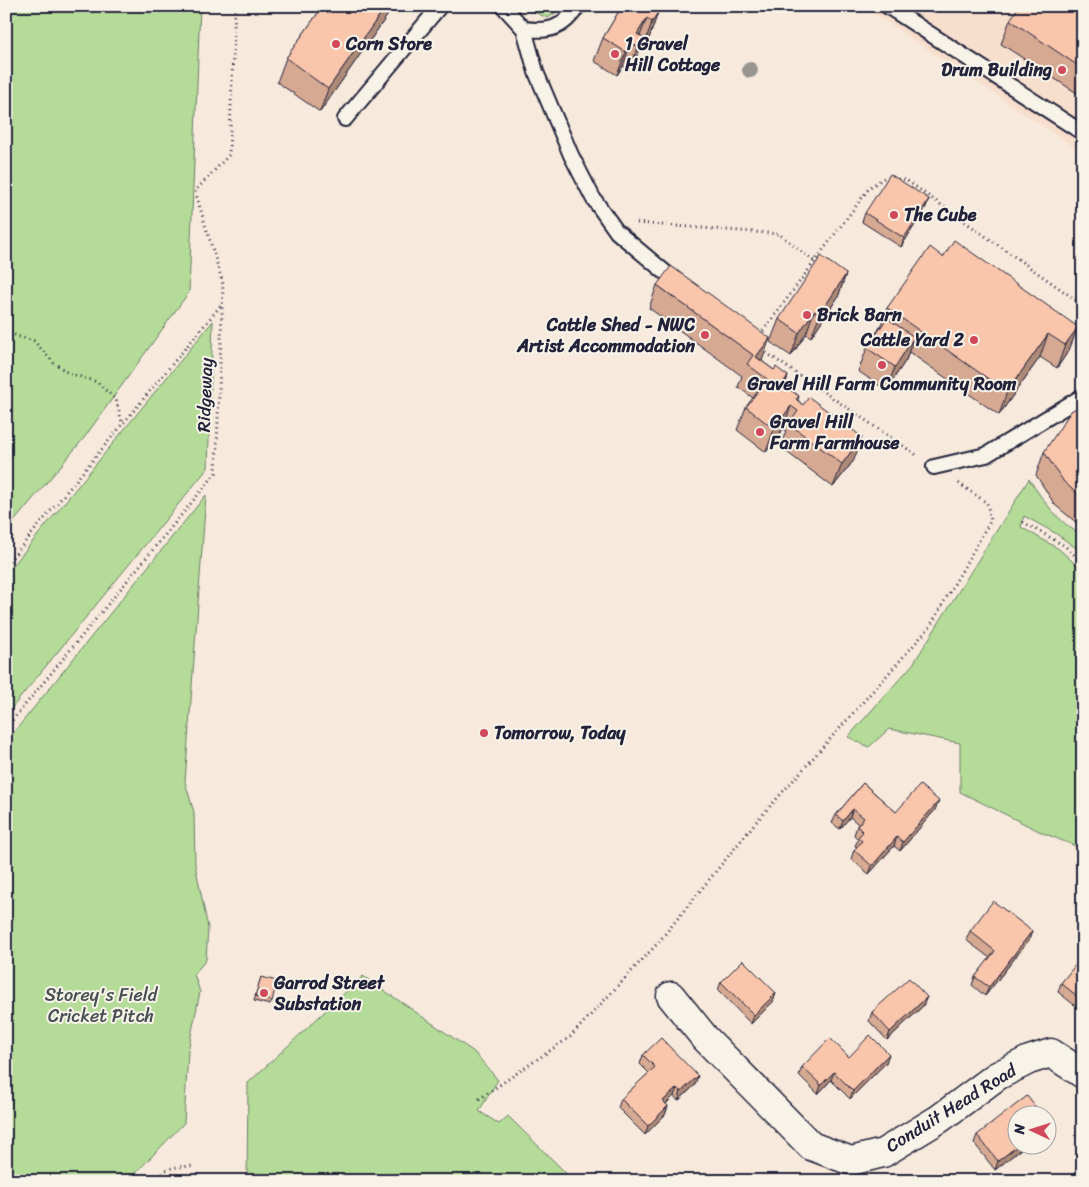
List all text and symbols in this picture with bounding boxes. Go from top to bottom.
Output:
place label: Corn Store [345,28,432,60]
place label: 1 Gravel Hill Cottage [624,28,721,81]
marker: Corn Store [330,38,342,50]
marker: 1 Gravel Hill Cottage [609,48,621,60]
place label: Drum Building [941,54,1052,86]
marker: Drum Building [1056,64,1068,76]
place label: The Cube [904,199,977,231]
marker: The Cube [888,209,900,221]
place label: Brick Barn [817,299,902,331]
place label: Cattle Shed - NWC Artist Accommodation [516,309,695,362]
marker: Brick Barn [801,309,813,321]
place label: Cattle Yard 2 [860,324,965,356]
marker: Cattle Shed - NWC Artist Accommodation [699,329,711,341]
marker: Cattle Yard 2 [968,334,980,346]
street label: Ridgeway [188,357,222,433]
marker: Gravel Hill Farm Community Room [876,359,888,371]
place label: Gravel Hill Farm Community Room [747,368,1017,400]
place label: Gravel Hill Farm Farmhouse [769,406,900,459]
marker: Gravel Hill Farm Farmhouse [754,426,766,438]
place label: Tomorrow, Today [494,717,626,749]
marker: Tomorrow, Today [478,727,490,739]
place label: Garrod Street Substation [273,967,386,1020]
park label: Storey's Field Cricket Pitch [45,979,159,1032]
marker: Garrod Street Substation [258,987,270,999]
street label: Conduit Head Road [879,1054,1024,1161]
north arrow [1006,1104,1056,1154]
text: N [1007,1123,1032,1136]

